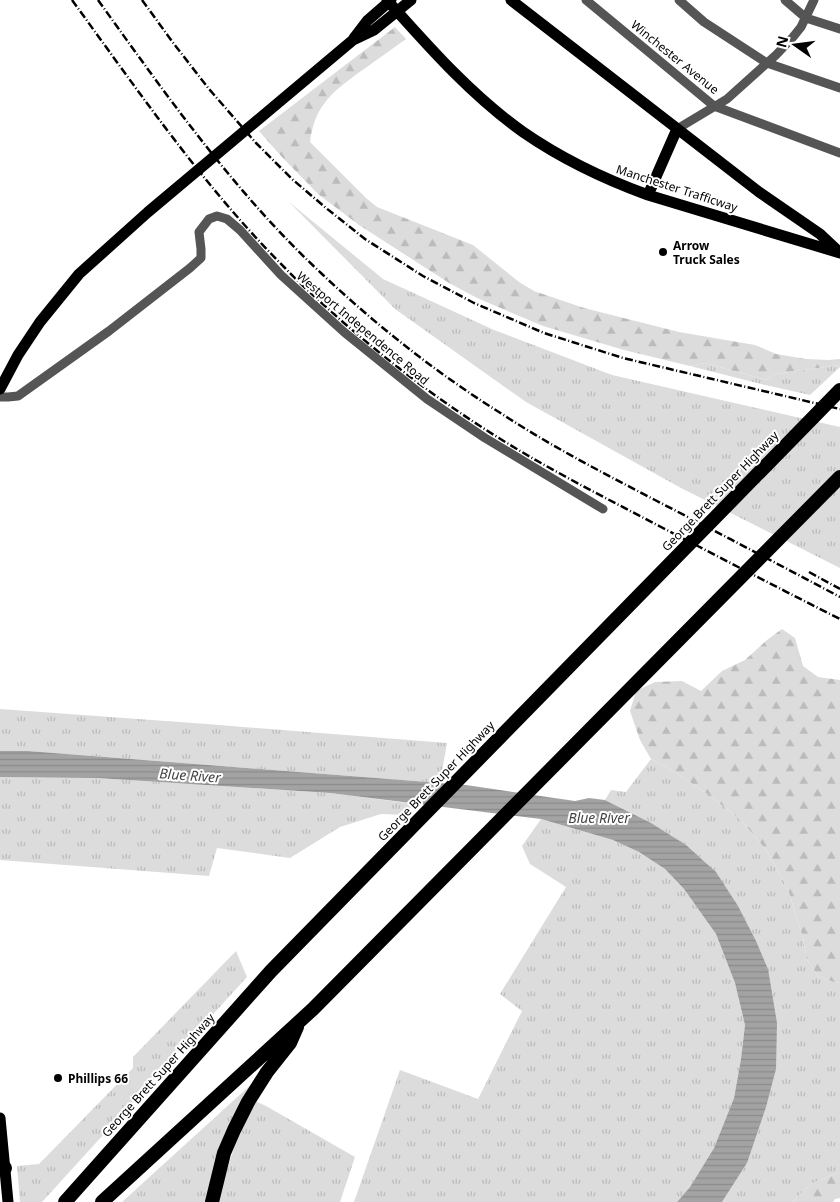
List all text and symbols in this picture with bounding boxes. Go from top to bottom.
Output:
street label: Winchester Avenue [627,16,723,98]
north arrow [770,20,820,70]
text: N [771,34,792,50]
street label: Manchester Trafficway [614,160,741,216]
place label: Arrow Truck Sales [673,237,740,268]
marker: Arrow Truck Sales [657,246,669,258]
street label: Westport Independence Road [293,267,433,389]
street label: George Brett Super Highway [658,426,783,555]
street label: George Brett Super Highway [374,716,499,845]
water label: Blue River [159,763,222,787]
water label: Blue River [568,808,630,827]
street label: George Brett Super Highway [98,1009,219,1141]
place label: Phillips 66 [68,1070,128,1087]
marker: Phillips 66 [52,1072,64,1084]

